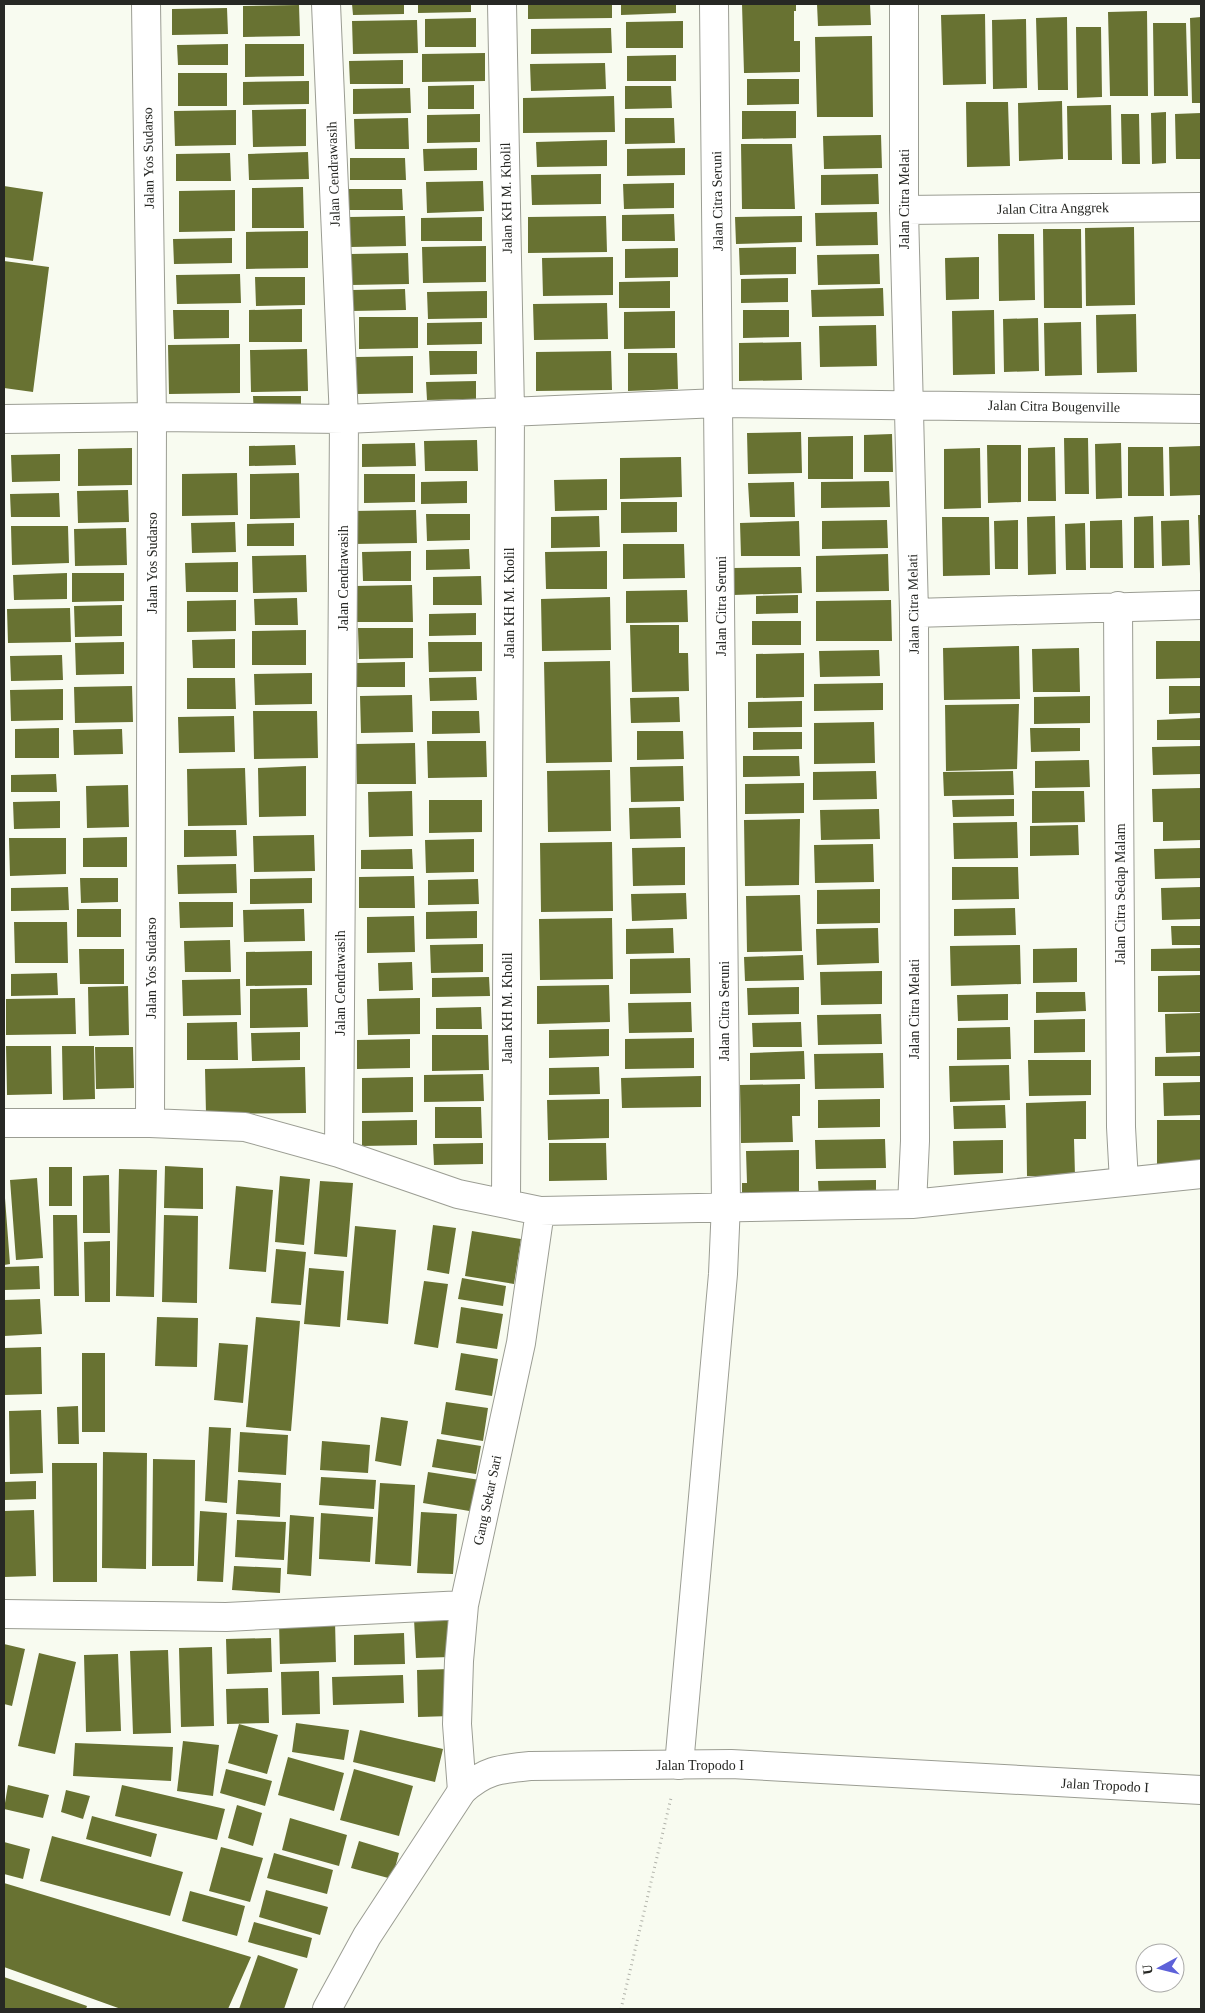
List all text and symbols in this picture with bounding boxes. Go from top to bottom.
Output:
street label: Jalan Yos Sudarso [140,107,157,209]
street label: Jalan Cendrawasih [324,121,343,227]
street label: Jalan KH M. Kholil [498,142,515,254]
street label: Jalan Citra Melati [897,149,912,249]
street label: Jalan Citra Seruni [709,151,726,251]
street label: Jalan Citra Anggrek [997,200,1109,217]
street label: Jalan Citra Bougenville [988,398,1120,415]
street label: Jalan Yos Sudarso [145,512,160,614]
street label: Jalan Cendrawasih [336,525,351,631]
street label: Jalan KH M. Kholil [502,547,517,659]
street label: Jalan Citra Melati [905,554,922,654]
street label: Jalan Citra Seruni [714,556,729,656]
street label: Jalan Citra Sedap Malam [1113,823,1128,965]
street label: Jalan Yos Sudarso [144,917,159,1019]
street label: Jalan Cendrawasih [333,930,348,1036]
street label: Jalan KH M. Kholil [500,952,515,1064]
street label: Jalan Citra Melati [907,959,922,1059]
street label: Jalan Citra Seruni [717,961,732,1061]
street label: Gang Sekar Sari [471,1454,504,1547]
street label: Jalan Tropodo I [656,1758,744,1773]
street label: Jalan Tropodo I [1061,1776,1150,1795]
north arrow [1135,1943,1185,1993]
text: U [1140,1964,1156,1975]

